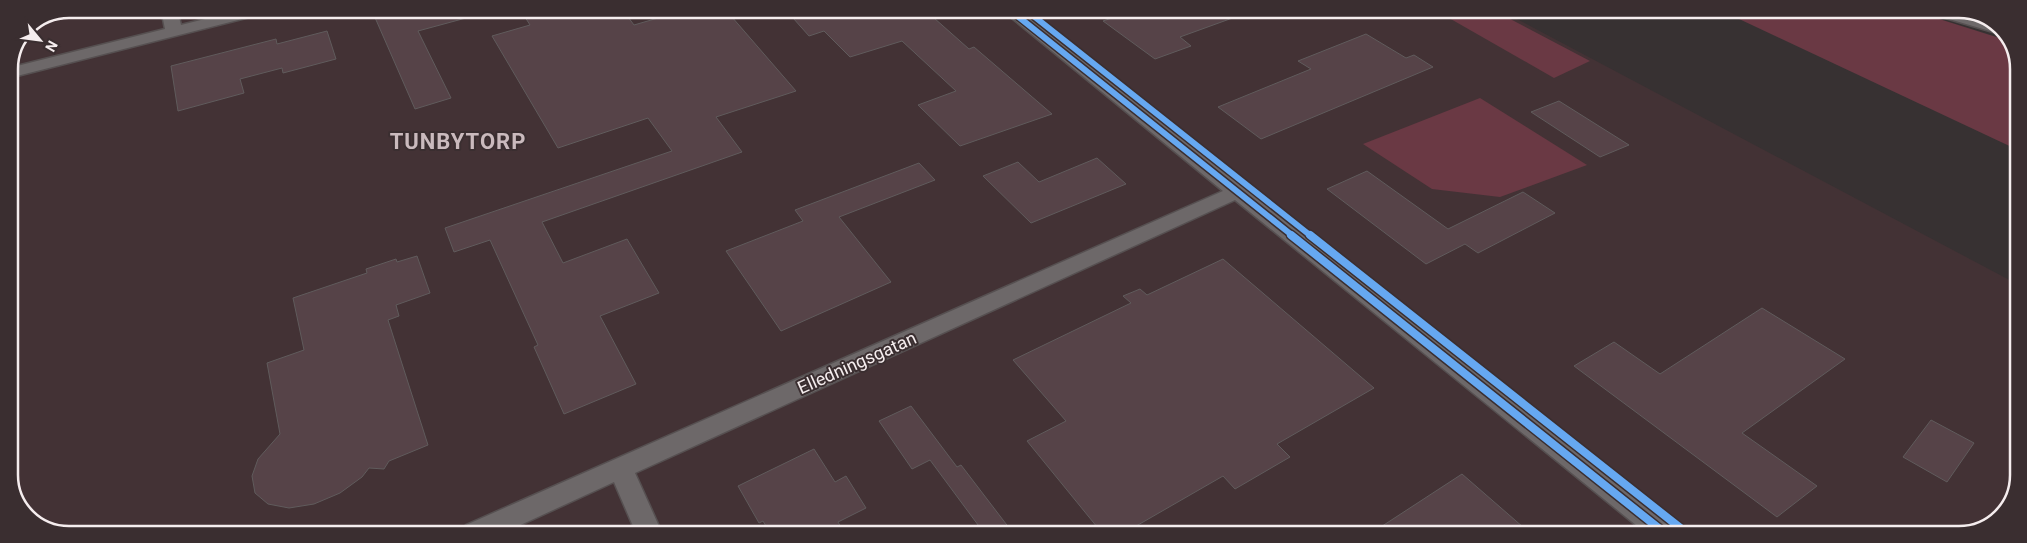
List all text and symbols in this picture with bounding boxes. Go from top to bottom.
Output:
north arrow [15,15,65,65]
text: N [42,38,61,55]
district label: TUNBYTORP [390,129,526,154]
street label: Elledningsgatan [794,327,919,398]

